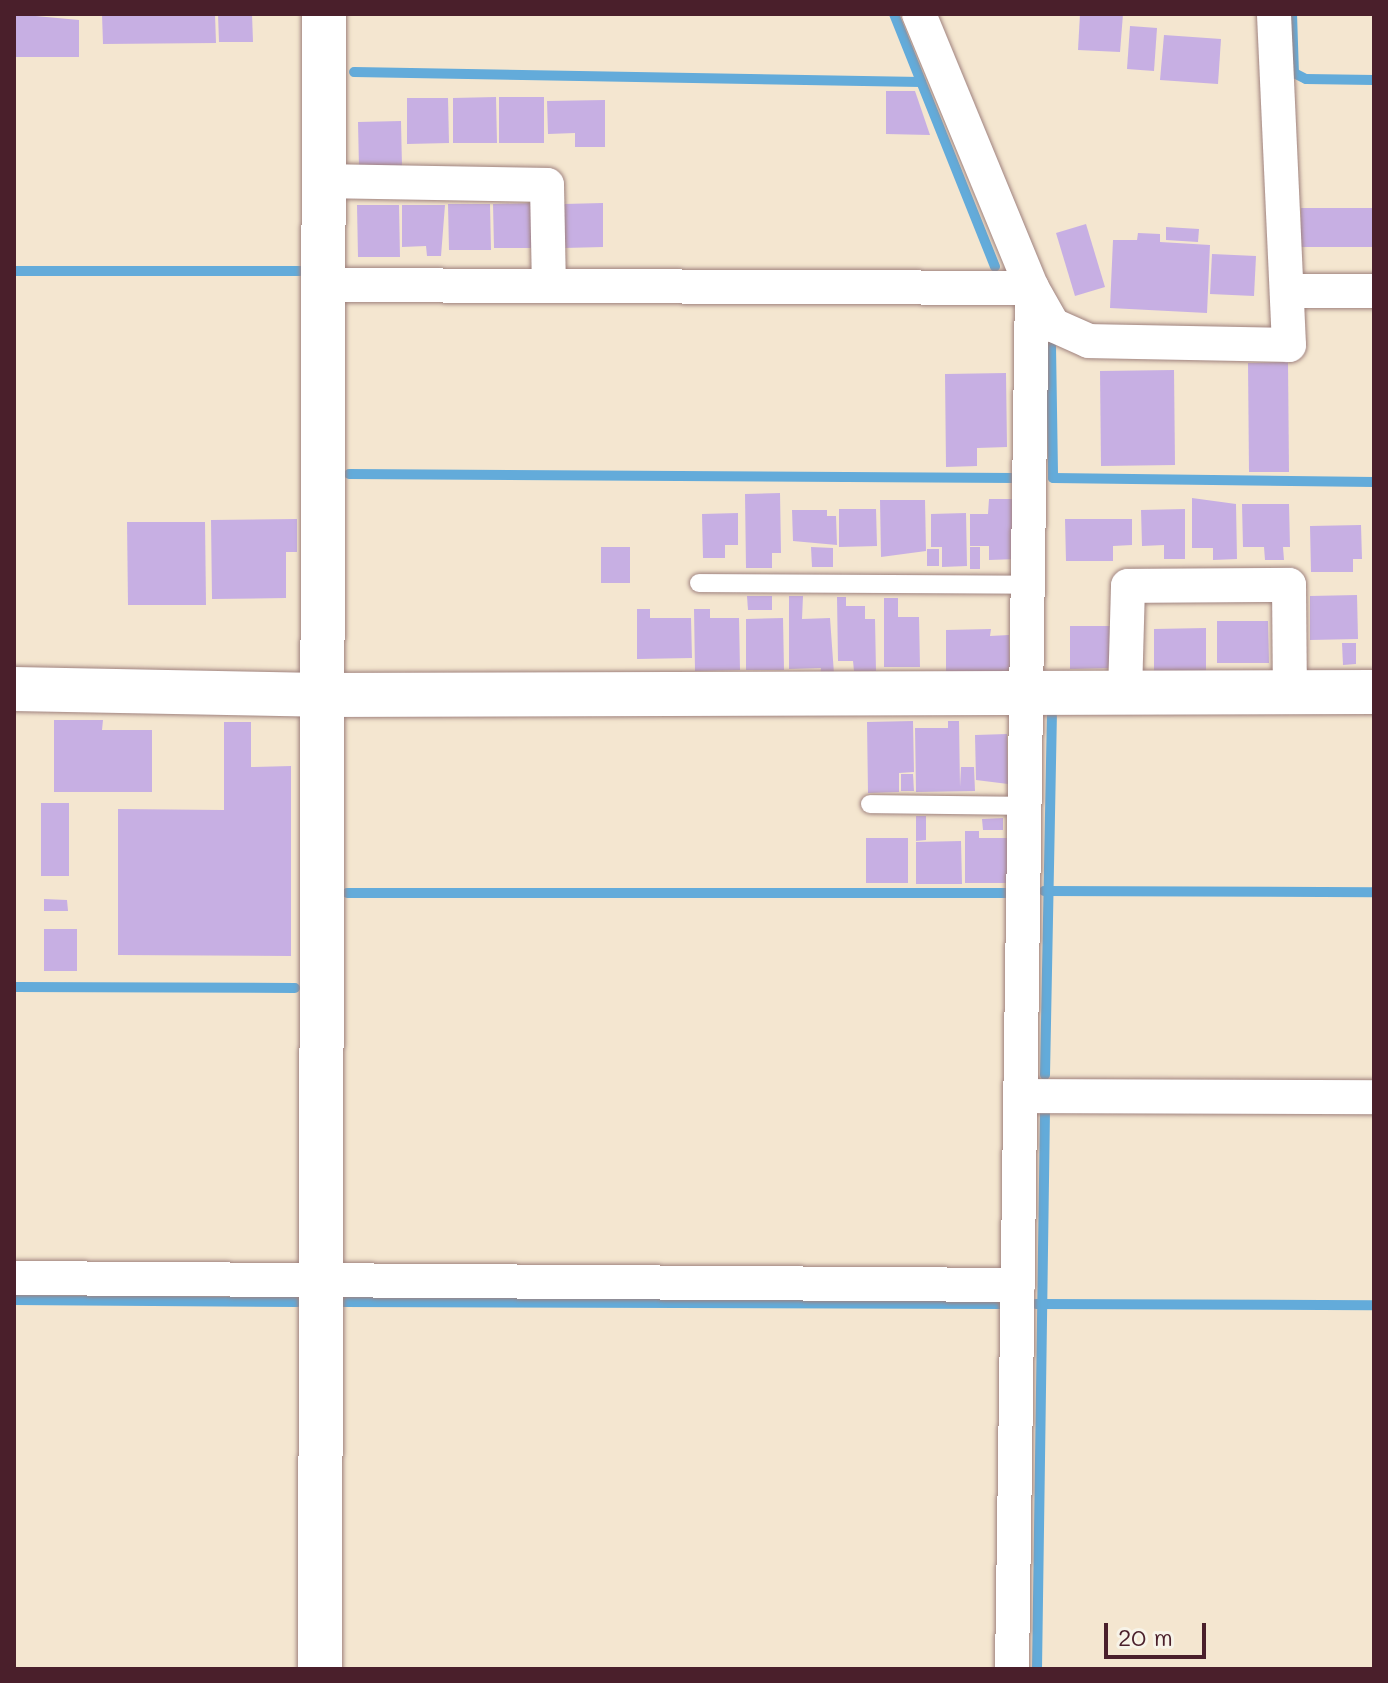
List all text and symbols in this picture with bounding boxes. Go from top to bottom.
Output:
scale bar [1108,1607,1210,1657]
text: 20 m [1118,1621,1173,1652]

